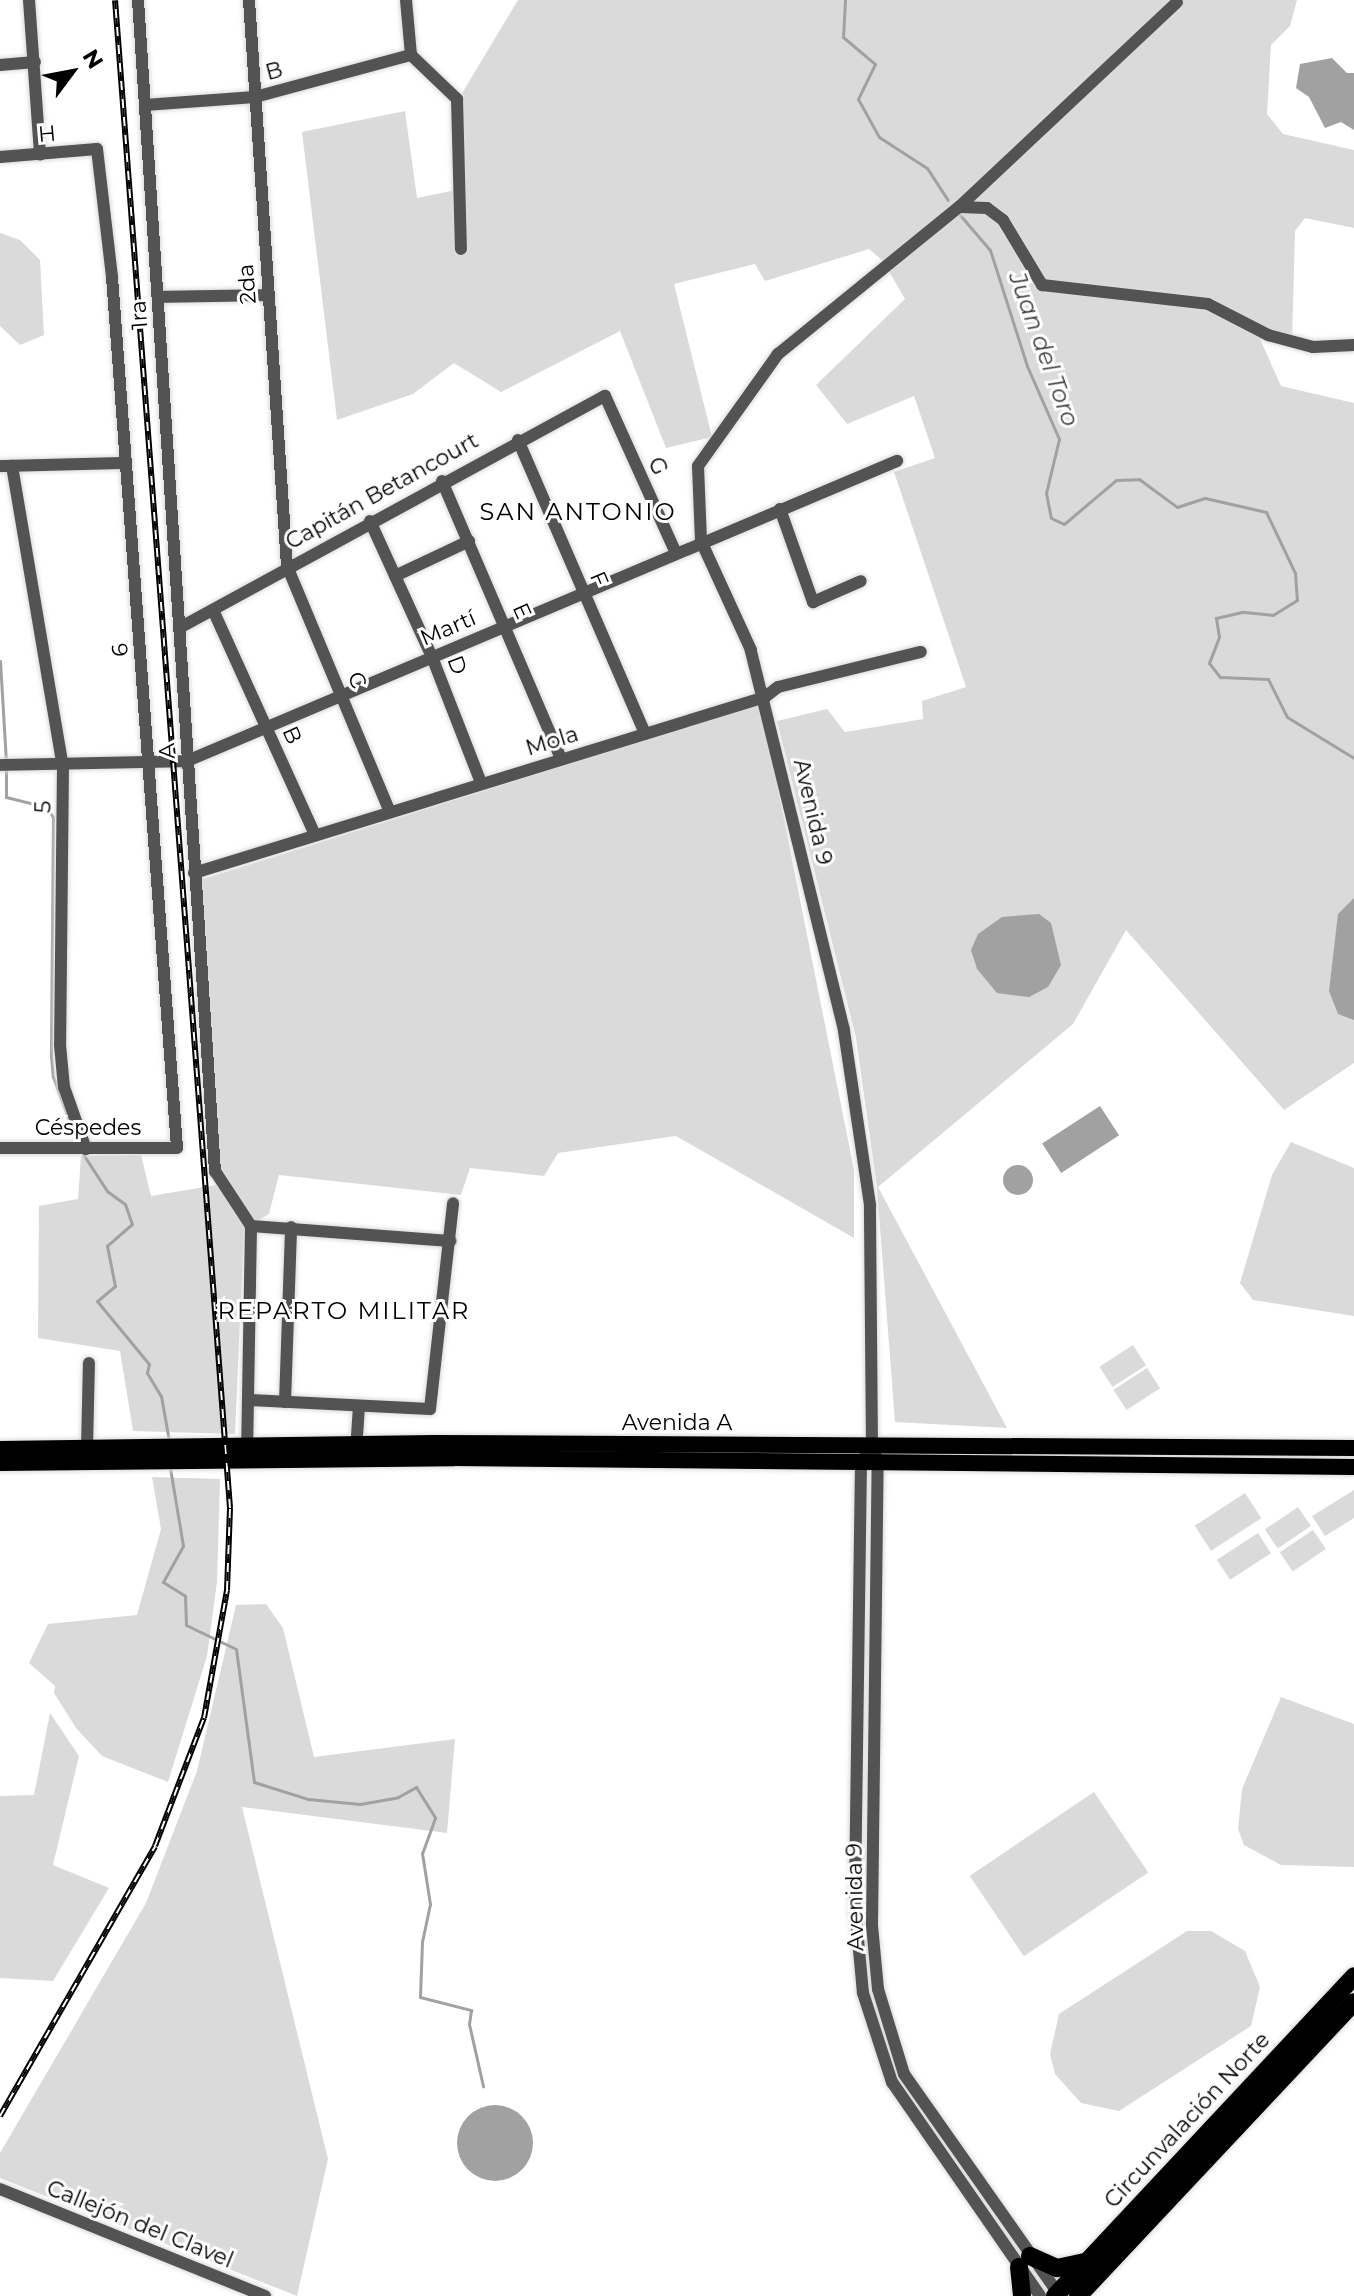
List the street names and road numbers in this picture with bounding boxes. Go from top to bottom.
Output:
street label: B [263,56,285,86]
street label: H [37,120,57,148]
street label: 2da [232,263,262,305]
street label: 1ra [125,300,153,330]
street label: Capitán Betancourt [281,427,483,555]
street label: G [642,453,674,479]
street label: F [584,567,614,591]
street label: E [507,599,537,623]
street label: Martí [416,605,480,651]
street label: 6 [106,642,134,658]
street label: D [441,652,473,678]
street label: C [342,668,372,692]
street label: Mola [522,721,582,761]
street label: B [277,722,307,748]
street label: A [153,742,181,760]
street label: Avenida 9 [788,756,838,868]
street label: 5 [30,801,56,813]
street label: Céspedes [35,1115,141,1141]
street label: Avenida A [622,1410,732,1436]
street label: Avenida 9 [841,1843,869,1951]
street label: Circunvalación Norte [1099,2027,1275,2213]
street label: Callejón del Clavel [43,2175,237,2273]

